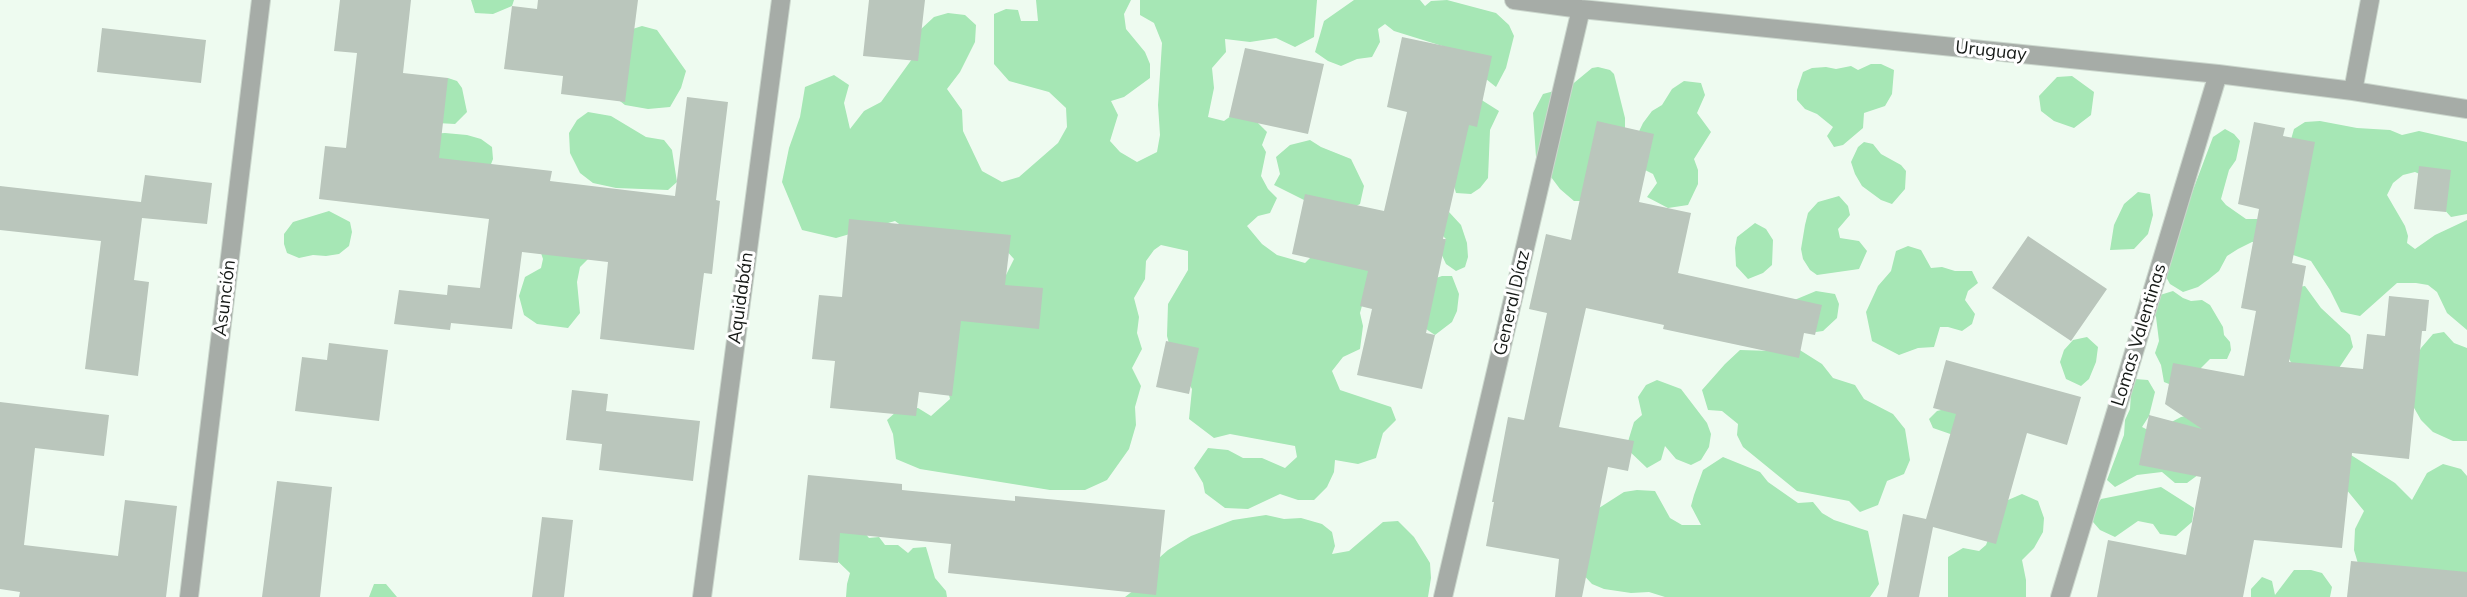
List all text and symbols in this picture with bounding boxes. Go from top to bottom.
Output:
street label: Uruguay [1954,37,2028,65]
street label: General Díaz [1489,248,1535,358]
street label: Aquidabán [724,251,758,345]
street label: Asunción [210,258,240,338]
street label: Lomas Valentinas [2107,261,2171,409]

